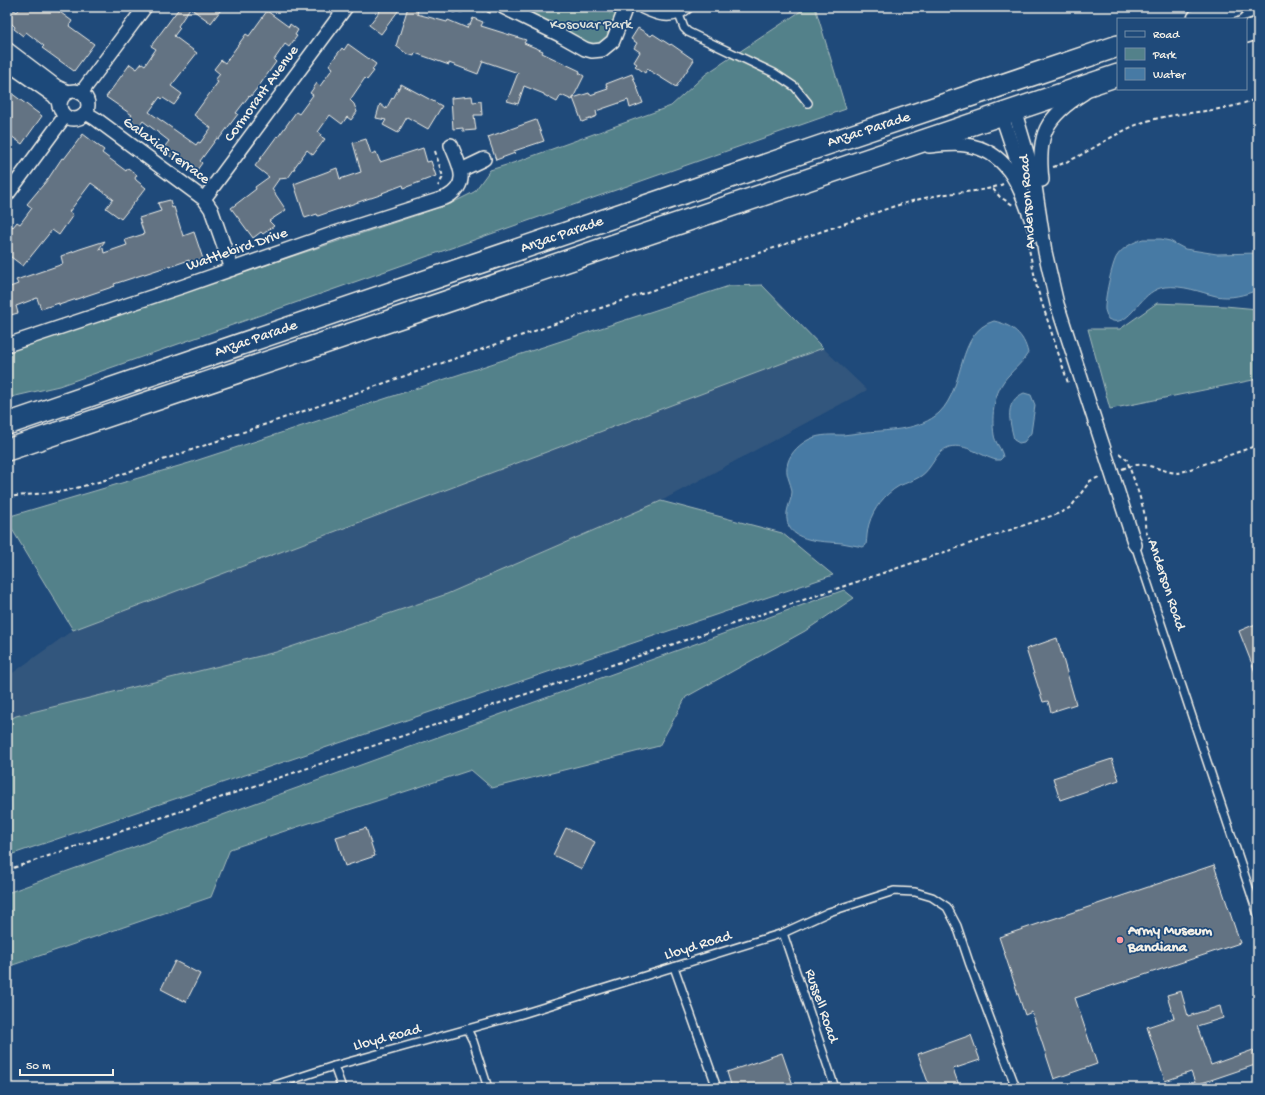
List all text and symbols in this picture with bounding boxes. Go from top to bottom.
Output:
park label: Kosovar Park [550,16,633,34]
legend [1117,18,1247,90]
text: Road [1153,29,1180,43]
street label: Cormorant Avenue [221,42,303,146]
text: Park [1152,49,1178,63]
text: Water [1153,69,1187,83]
street label: Anzac Parade [825,108,913,152]
street label: Galaxias Terrace [119,113,213,189]
street label: Anderson Road [1016,153,1040,250]
street label: Anzac Parade [518,212,606,258]
street label: Wattlebird Drive [184,224,290,276]
street label: Anzac Parade [212,316,300,362]
street label: Anderson Road [1143,537,1190,634]
place label: Army Museum Bandiana [1127,922,1212,957]
street label: Lloyd Road [662,927,735,965]
marker: Army Museum Bandiana [1115,935,1125,945]
street label: Russell Road [800,967,842,1046]
street label: Lloyd Road [351,1020,424,1056]
scale bar [20,1051,113,1077]
text: 50 m [26,1060,51,1074]

